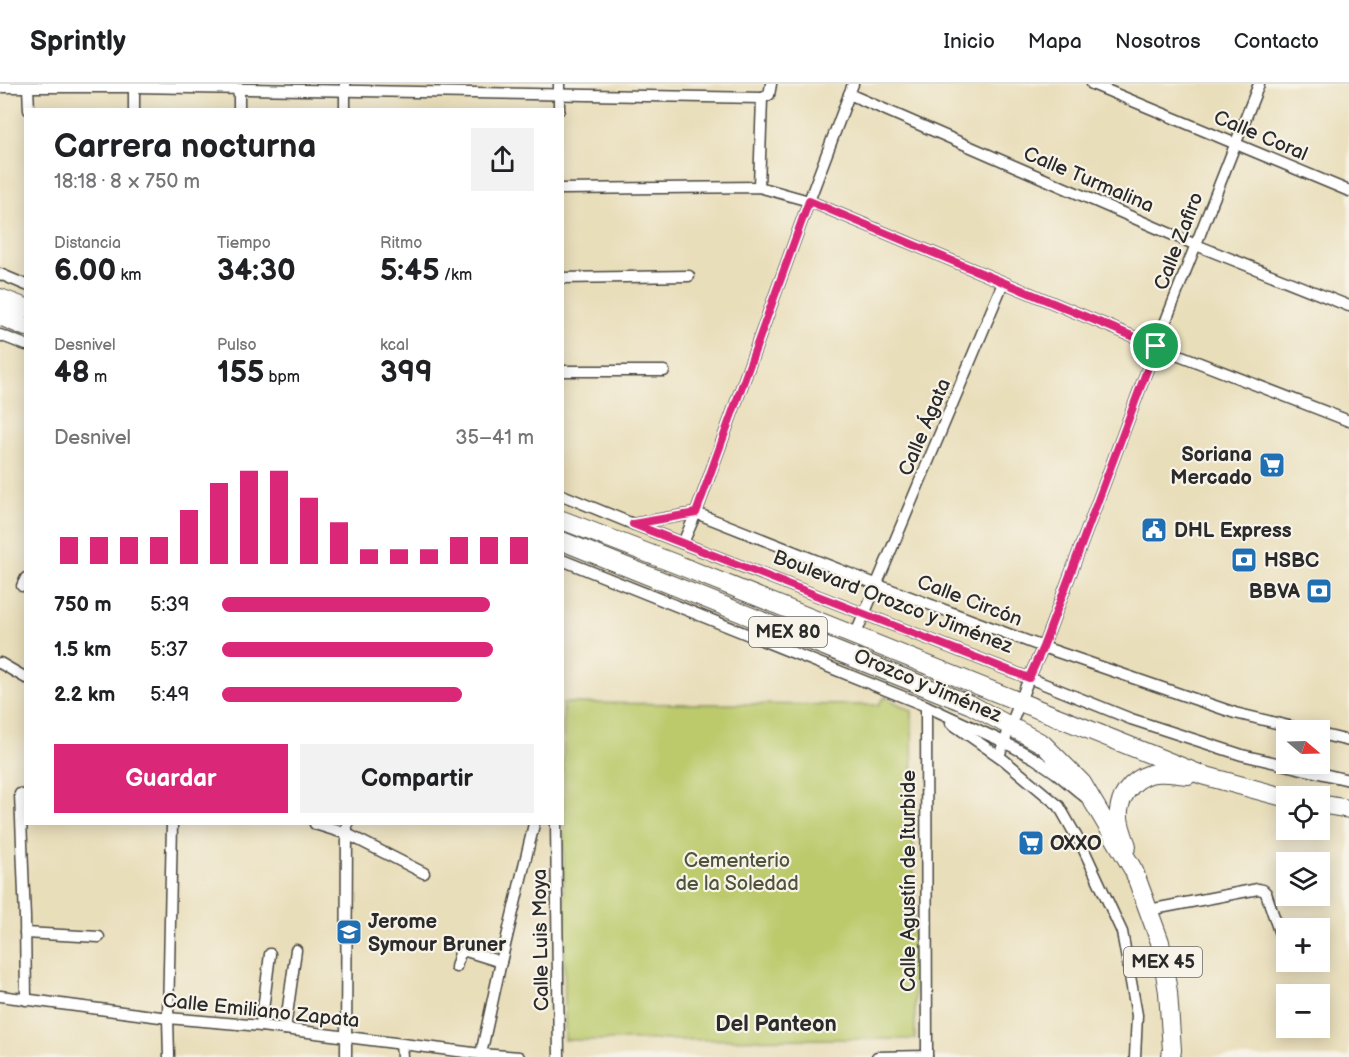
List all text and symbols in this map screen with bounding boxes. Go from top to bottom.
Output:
text: Sprintly [30,25,126,58]
text: Inicio [944,29,995,54]
text: Mapa [1028,29,1082,54]
text: Nosotros [1115,29,1201,54]
text: Contacto [1234,29,1319,54]
street label: Calle Coral [1210,105,1311,166]
text: Carrera nocturna [54,127,316,167]
button: share [471,128,534,191]
street label: Calle Turmalina [1020,142,1157,218]
text: 18:18 · 8 × 750 m [54,170,200,194]
street label: Calle Zafiro [1149,189,1209,294]
text: Distancia [54,234,121,253]
text: Tiempo [217,234,271,253]
text: Ritmo [380,234,422,253]
text: 6.00 [54,253,116,289]
text: 34:30 [217,253,296,289]
text: 5:45 [380,253,440,289]
text: km [116,266,142,285]
text: /km [440,266,472,285]
pin [1130,320,1181,371]
icon: arrive [1139,329,1172,362]
text: Desnivel [54,336,116,355]
text: Pulso [217,336,257,355]
text: kcal [380,336,409,355]
text: 48 [54,355,90,391]
text: 155 [217,355,264,391]
text: 399 [380,355,433,391]
text: m [90,368,107,387]
text: bpm [264,368,300,387]
street label: Calle Ágata [893,375,956,480]
text: Desnivel [54,426,131,450]
text: 35–41 m [455,426,534,450]
place label: Soriana Mercado [1170,443,1252,490]
supermarket icon: Soriana Mercado [1257,450,1287,480]
public building icon: DHL Express [1139,515,1169,545]
place label: DHL Express [1174,519,1292,543]
street label: Boulevard Orozco y Jiménez [769,545,1016,659]
bank icon: HSBC [1229,545,1259,575]
place label: HSBC [1264,549,1319,573]
street label: Calle Circón [914,570,1026,632]
bank icon: BBVA [1304,576,1334,606]
place label: BBVA [1249,580,1301,604]
text: 750 m [54,593,112,617]
text: 5:39 [150,593,189,617]
road number: MEX 80 [749,617,827,647]
text: 1.5 km [54,638,111,662]
text: 5:37 [150,638,188,662]
street label: Orozco y Jiménez [850,644,1005,728]
text: 2.2 km [54,683,115,707]
text: 5:49 [150,683,189,707]
north arrow [1276,720,1330,774]
map controls [1276,720,1330,1038]
button: Guardar [54,744,288,813]
button: Compartir [300,744,534,813]
street label: Calle Agustín de Iturbide [897,770,921,992]
button: locate [1276,786,1330,840]
supermarket icon: OXXO [1016,828,1046,858]
place label: OXXO [1050,832,1102,856]
park label: Cementerio de la Soledad [675,849,799,896]
button: layers [1276,852,1330,906]
street label: Calle Luis Moya [528,869,554,1011]
place label: Jerome Symour Bruner [368,910,507,957]
school or university icon: Jerome Symour Bruner [334,917,364,947]
button: + [1276,918,1330,972]
road number: MEX 45 [1124,947,1202,977]
button: − [1276,984,1330,1038]
street label: Calle Emiliano Zapata [161,989,361,1033]
district label: Del Panteon [715,1011,837,1038]

